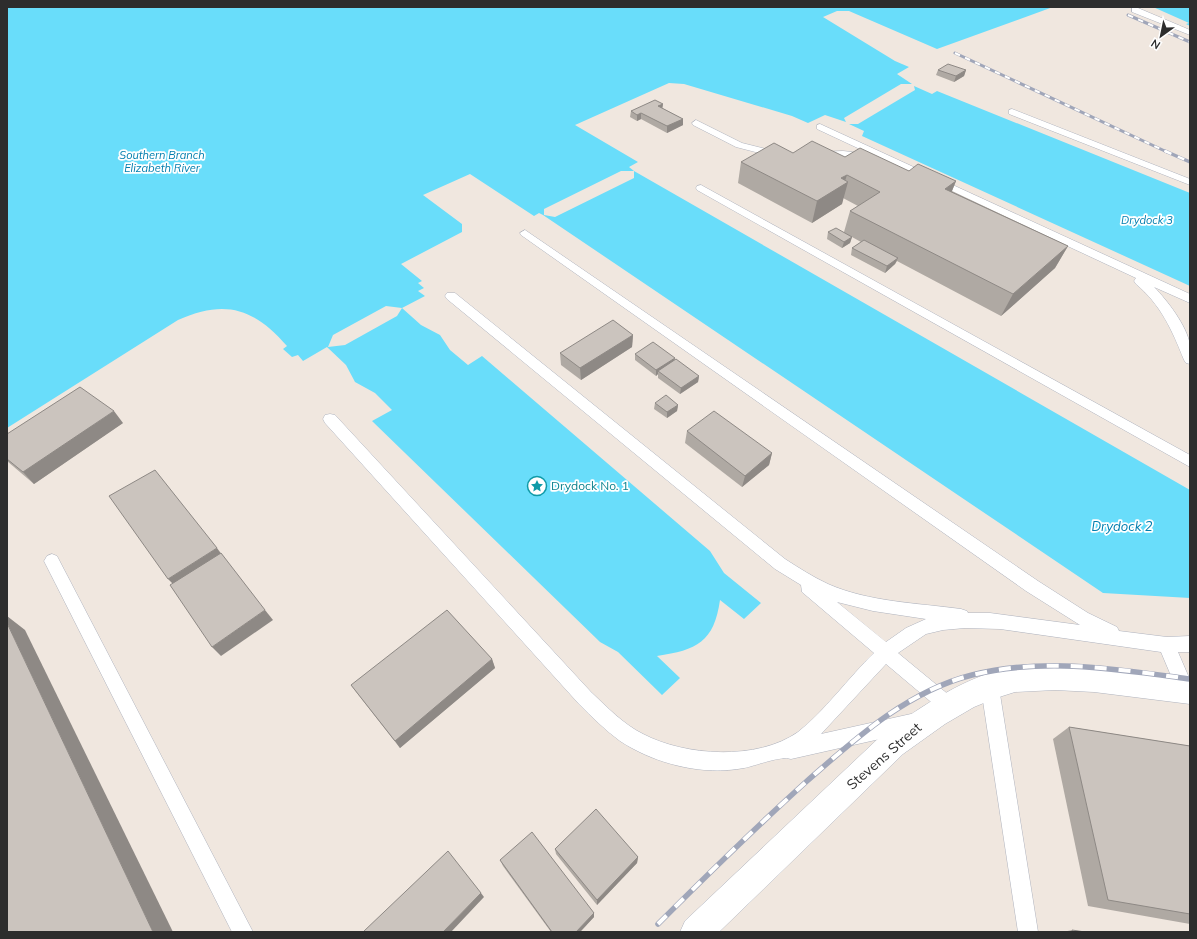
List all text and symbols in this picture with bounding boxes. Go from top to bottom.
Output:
north arrow [1141,16,1181,56]
text: N [1148,36,1163,53]
water label: Southern Branch Elizabeth River [119,148,205,175]
water label: Drydock 3 [1121,213,1173,227]
place icon: Drydock No. 1 [526,475,548,497]
place label: Drydock No. 1 [551,478,629,493]
water label: Drydock 2 [1091,518,1153,534]
street label: Stevens Street [843,718,925,793]

